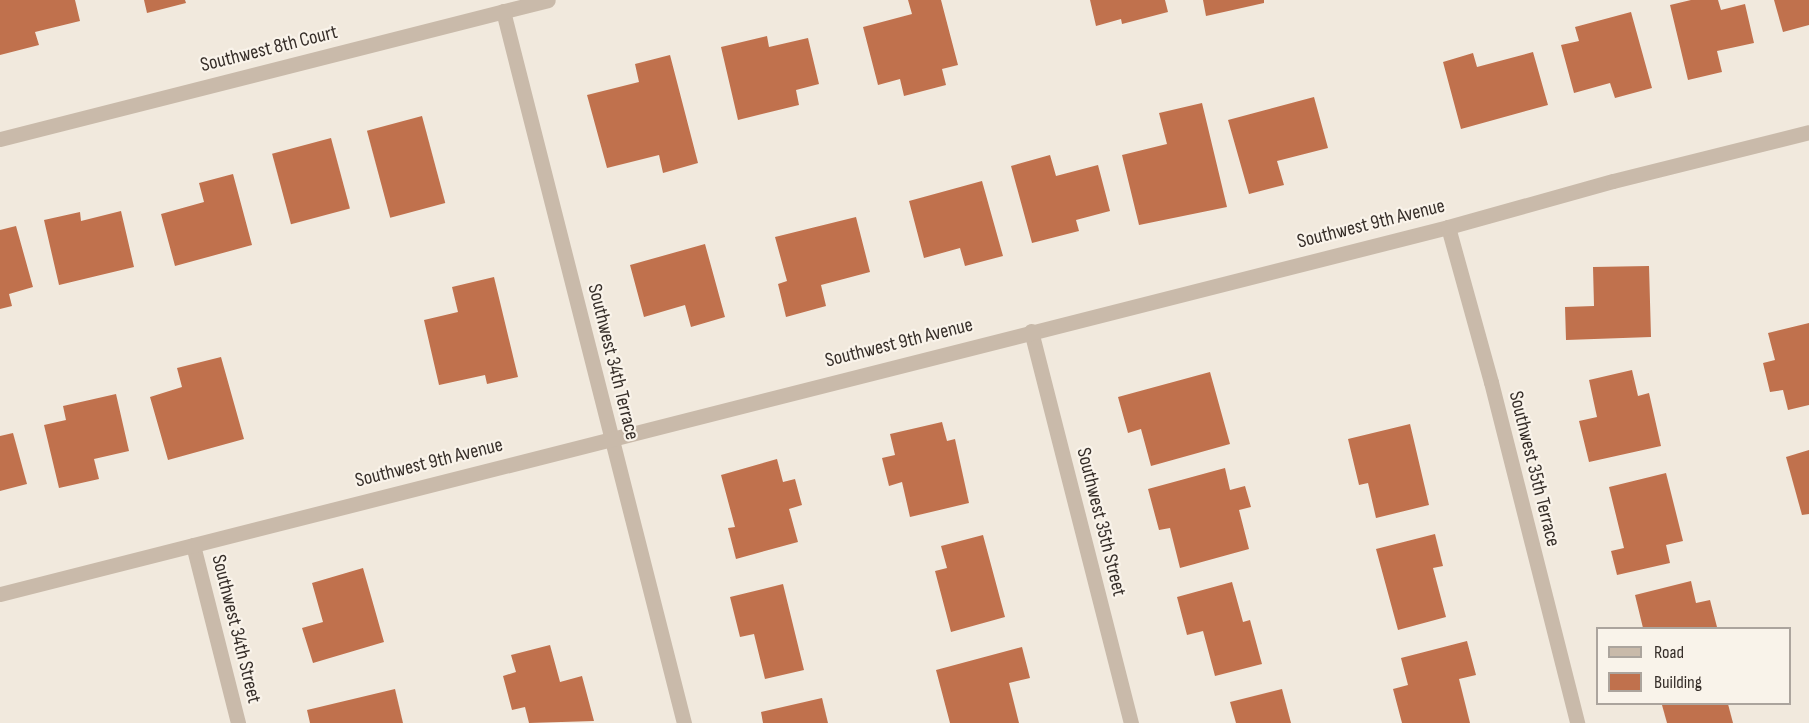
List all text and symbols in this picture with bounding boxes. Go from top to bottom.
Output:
street label: Southwest 8th Court [198,20,340,78]
street label: Southwest 9th Avenue [1295,194,1447,254]
street label: Southwest 34th Terrace [582,282,644,442]
street label: Southwest 9th Avenue [823,313,975,373]
street label: Southwest 35th Terrace [1503,389,1565,549]
street label: Southwest 9th Avenue [353,433,505,493]
street label: Southwest 35th Street [1071,445,1131,599]
street label: Southwest 34th Street [206,552,266,706]
legend [1596,627,1791,705]
text: Road [1654,642,1684,663]
text: Building [1654,672,1702,693]

